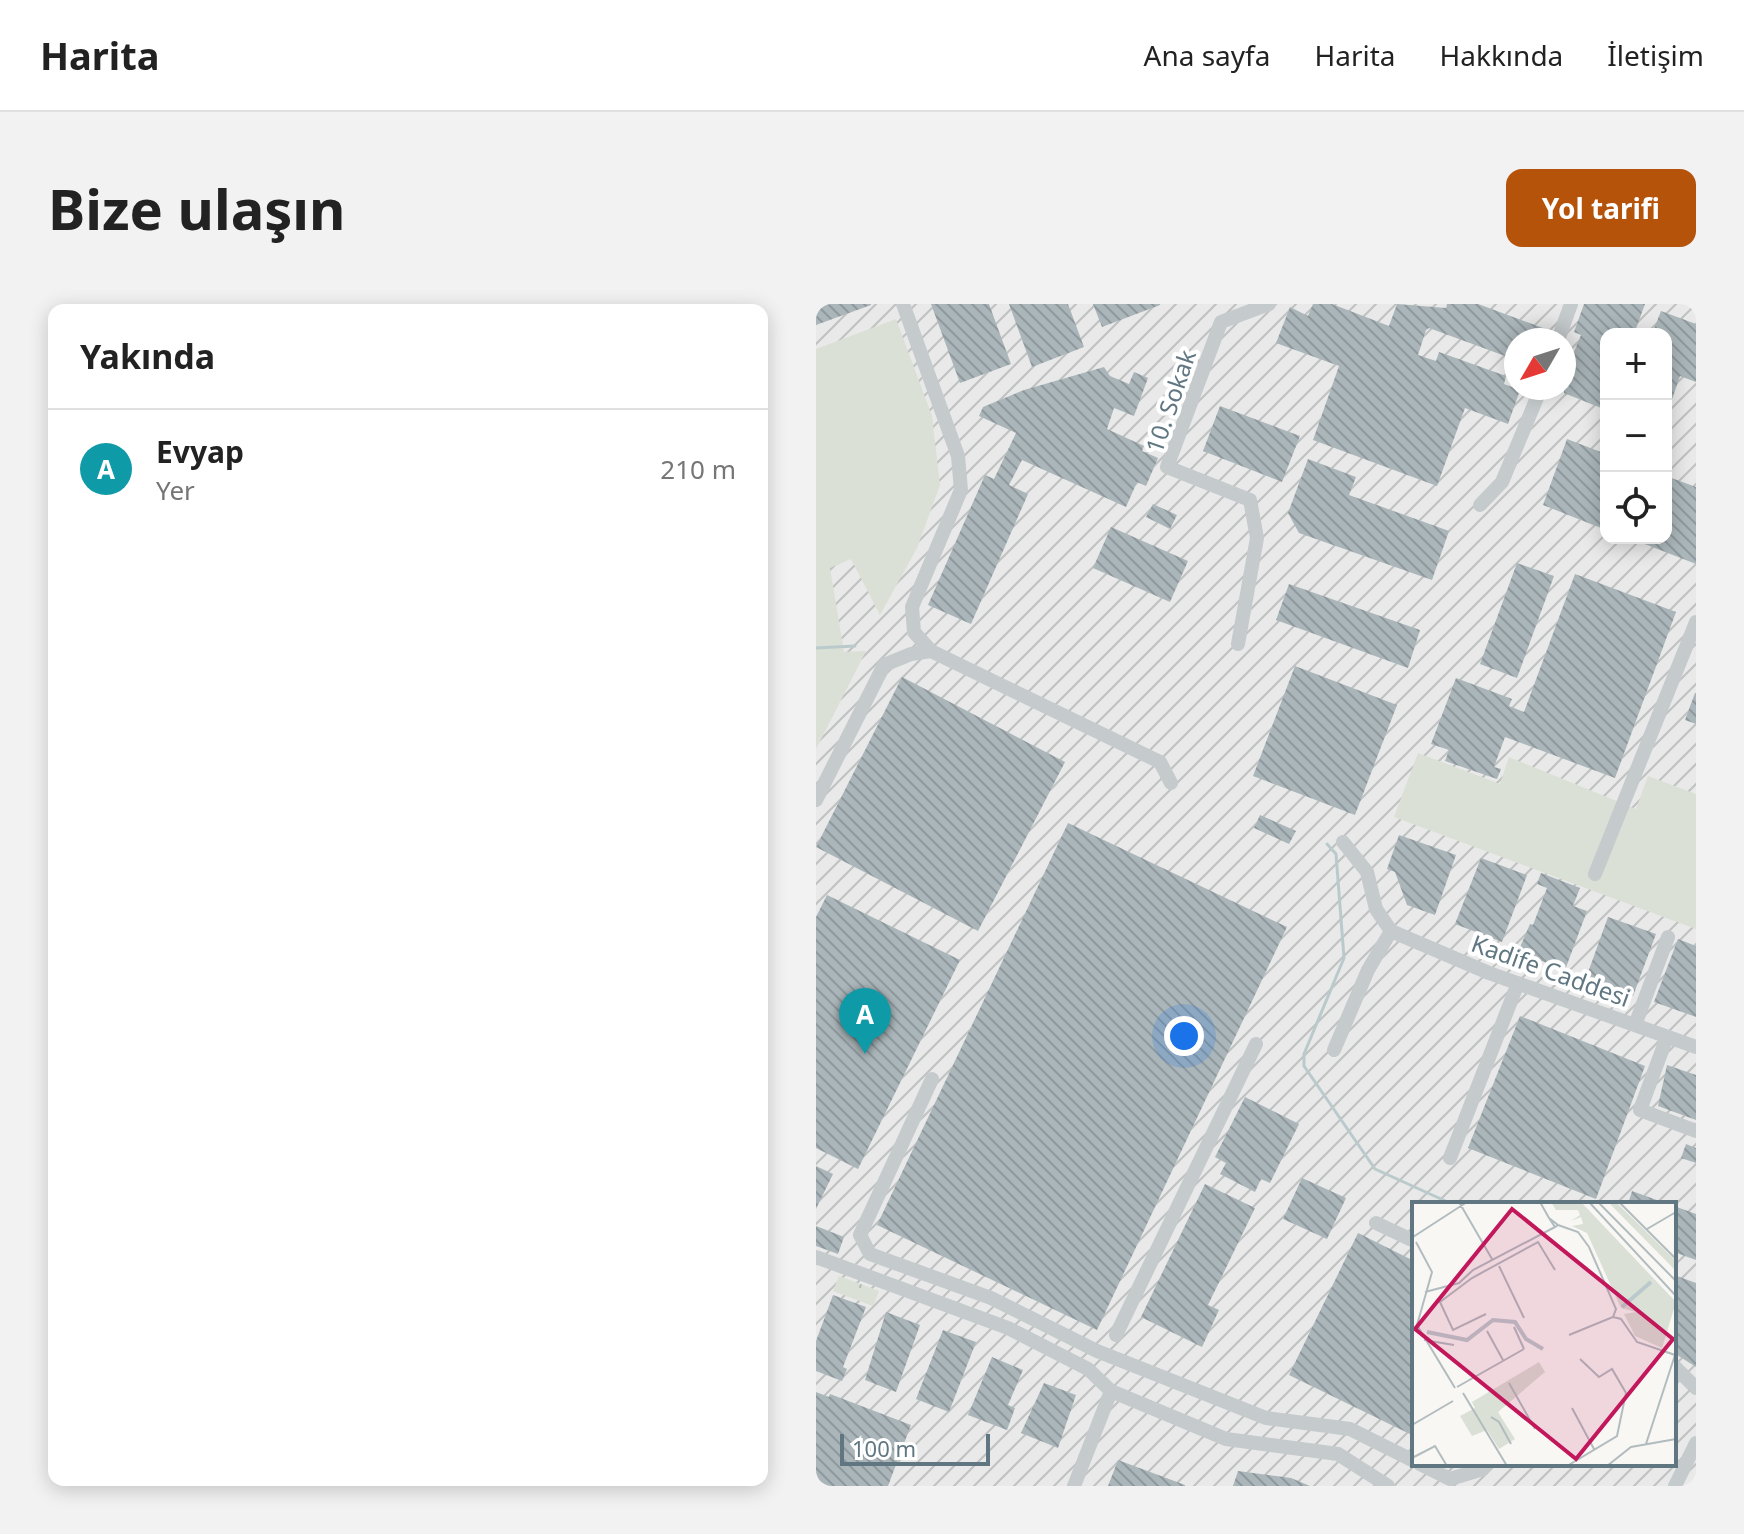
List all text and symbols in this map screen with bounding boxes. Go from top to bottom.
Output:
text: Harita [40,29,159,81]
text: Ana sayfa [1144,36,1270,74]
text: Harita [1314,36,1396,74]
text: Hakkında [1440,36,1563,74]
text: İletişim [1607,36,1704,74]
button: Yol tarifi [1506,169,1696,247]
text: Bize ulaşın [48,170,345,246]
north arrow [1504,328,1576,400]
map controls [1600,328,1672,544]
button: + [1600,328,1672,400]
text: Yakında [80,333,215,379]
street label: 10. Sokak [1137,345,1203,457]
button: − [1600,400,1672,472]
text: Evyap [156,431,244,472]
text: A [97,451,115,487]
text: 210 m [660,451,736,487]
text: Yer [156,472,195,508]
button: locate [1600,472,1672,544]
street label: Kadife Caddesi [1467,926,1635,1014]
pin: A [839,988,891,1054]
your location [1164,1016,1204,1056]
inset map [1412,1202,1676,1466]
scale bar [840,1430,990,1466]
text: 100 m [852,1433,916,1463]

